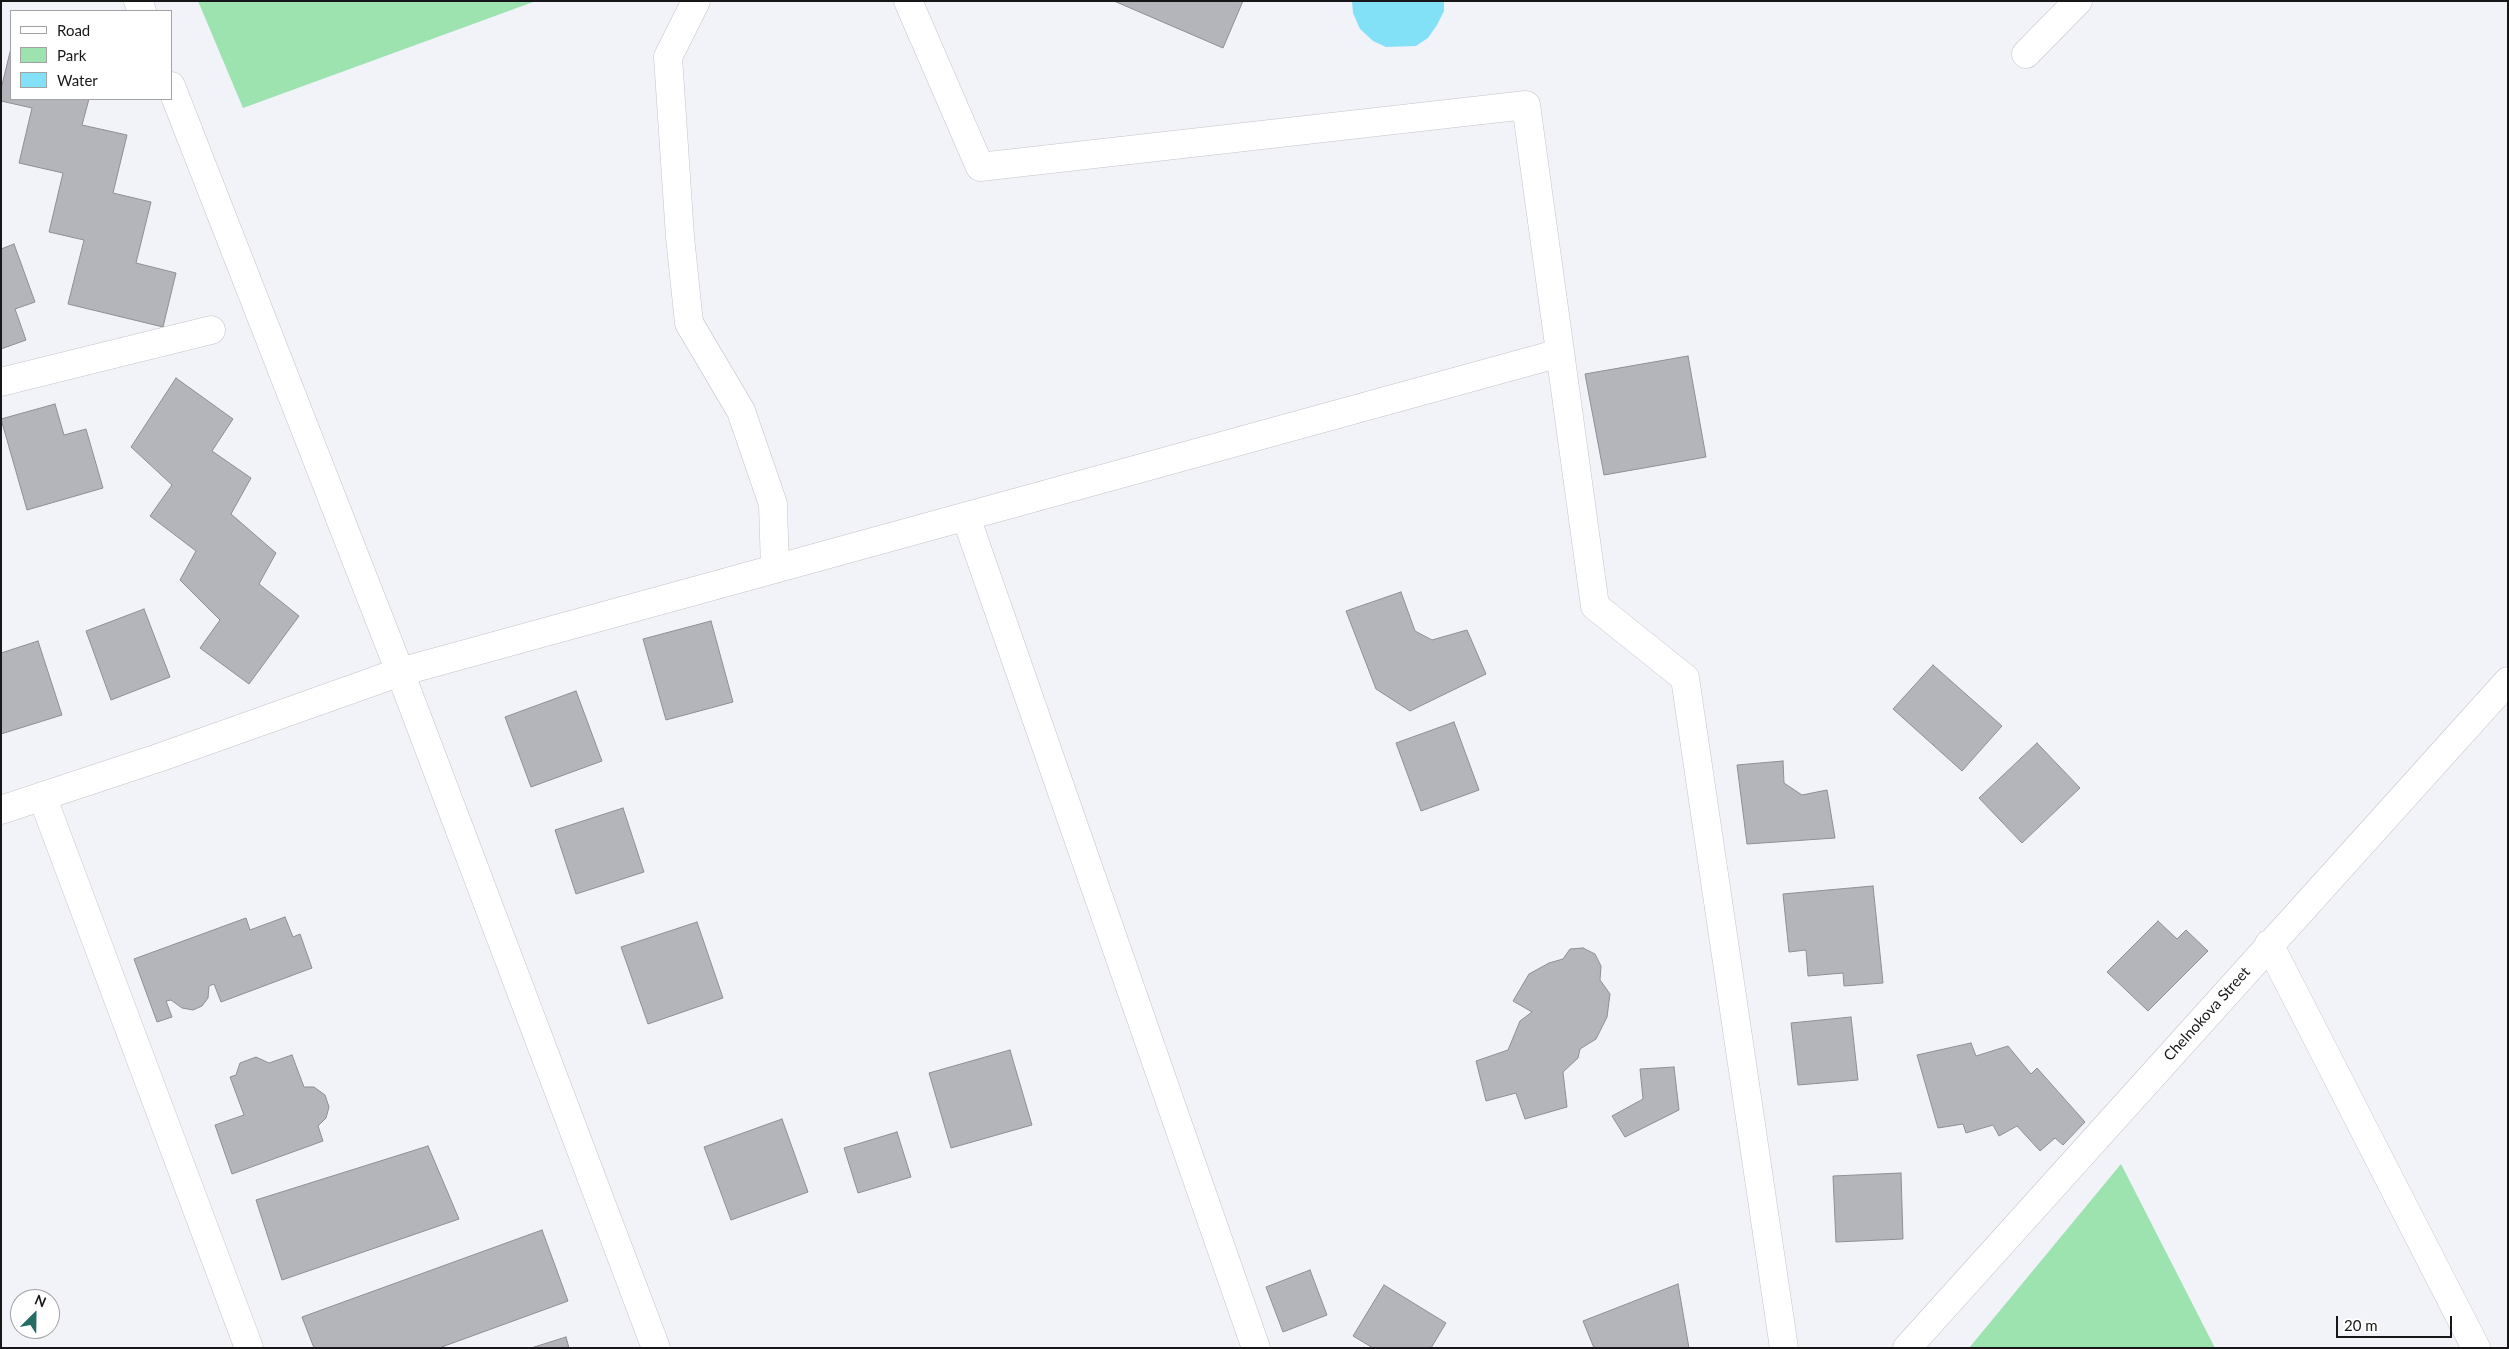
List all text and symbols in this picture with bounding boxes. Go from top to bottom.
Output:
legend [10,10,172,100]
text: Road [57,21,90,39]
text: Park [57,46,86,64]
text: Water [57,71,98,89]
street label: Chelnokova Street [2160,963,2254,1065]
north arrow [10,1289,60,1339]
text: N [32,1291,49,1311]
scale bar [2339,1306,2455,1338]
text: 20 m [2344,1316,2378,1334]

